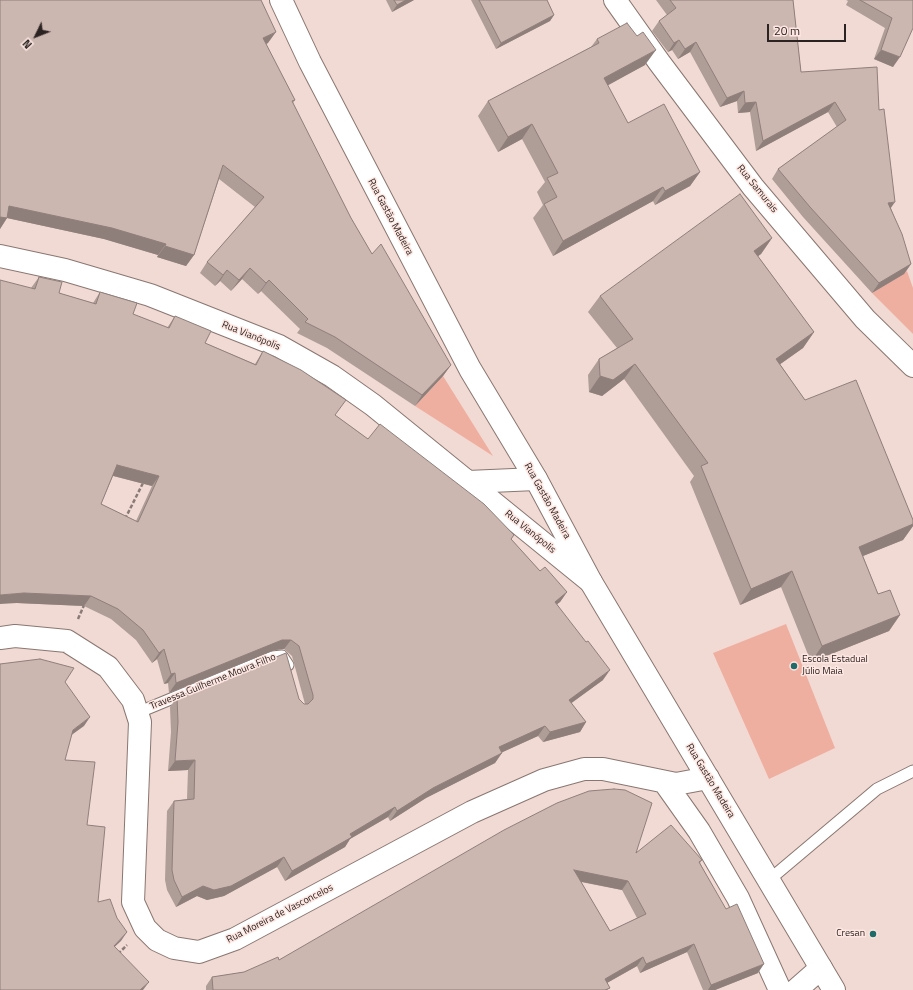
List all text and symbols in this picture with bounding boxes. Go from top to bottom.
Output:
north arrow [16,16,56,56]
scale bar [769,16,848,42]
text: 20 m [774,21,800,40]
text: N [19,36,36,52]
street label: Rua Samurais [734,163,780,215]
street label: Rua Gastão Madeira [365,177,415,257]
street label: Rua Vianópolis [220,319,282,353]
street label: Rua Gastão Madeira [521,461,573,541]
street label: Rua Vianópolis [502,508,558,556]
street label: Travessa Guilherme Moura Filho [148,651,278,713]
place label: Escola Estadual Júlio Maia [802,654,868,678]
marker: Escola Estadual Júlio Maia [789,661,799,671]
street label: Rua Gastão Madeira [683,742,737,820]
street label: Rua Moreira de Vasconcelos [225,882,335,946]
place label: Cresan [836,928,865,940]
marker: Cresan [868,929,878,939]

